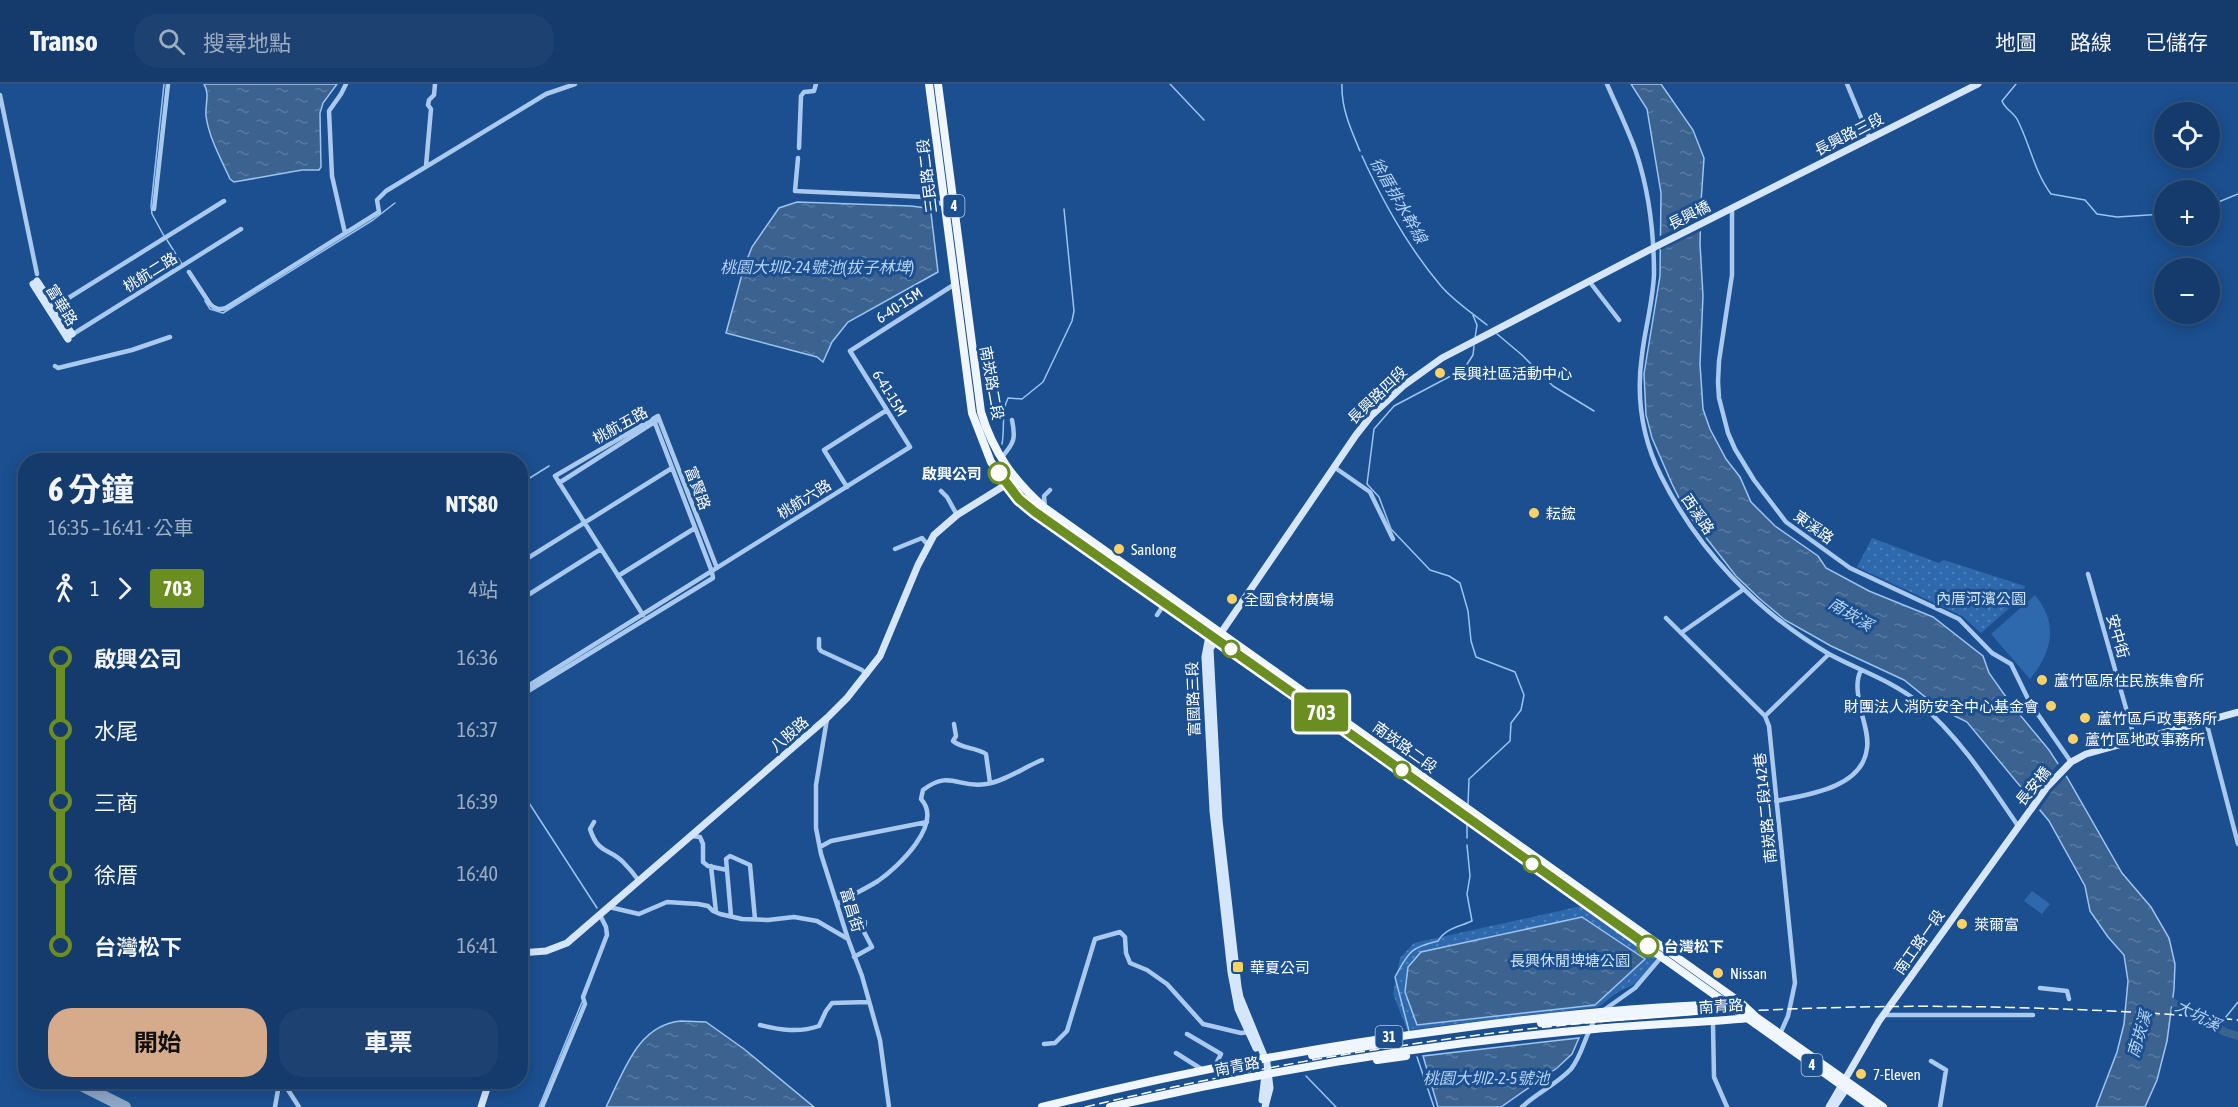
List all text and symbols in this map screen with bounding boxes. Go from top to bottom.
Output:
search box [134,14,554,68]
text: Transo [30,25,98,57]
icon: search [155,25,188,58]
text: 搜尋地點 [203,30,291,56]
text: 地圖 [1995,30,2037,54]
text: 路線 [2070,30,2112,54]
text: 已儲存 [2145,30,2208,54]
map controls [2154,102,2220,324]
button: locate [2154,102,2220,168]
street label: 長興路三段 [1812,109,1886,159]
street label: 三民路二段 [914,138,940,214]
water label: 徐厝排水幹線 [1367,154,1432,248]
button: + [2154,180,2220,246]
road number: 4 [944,195,964,217]
street label: 長興橋 [1665,197,1713,233]
street label: 桃航二路 [120,249,180,295]
water label: 桃園大圳2-24號池(拔子林埤) [720,258,914,277]
button: − [2154,258,2220,324]
street label: 富華路 [43,281,81,329]
street label: 6-40-15M [873,284,925,326]
street label: 南崁路二段 [977,345,1007,421]
street label: 長興路四段 [1344,363,1410,427]
place label: 長興社區活動中心 [1452,365,1572,382]
marker: 長興社區活動中心 [1433,366,1447,380]
street label: 6-41-15M [869,367,911,419]
street label: 桃航五路 [590,403,650,447]
marker: 啟興公司 [988,462,1010,484]
street label: 富賢路 [682,464,714,512]
place label: 啟興公司 [922,465,982,482]
text: 6 分鐘 [48,470,134,508]
street label: 桃航六路 [774,476,834,522]
text: NT$80 [445,491,498,517]
street label: 西溪路 [1678,491,1718,537]
place label: 耘鋐 [1546,505,1576,522]
marker: 耘鋐 [1527,506,1541,520]
street label: 東溪路 [1791,507,1837,547]
text: 16:35 – 16:41 · 公車 [48,516,194,539]
place label: Sanlong [1131,541,1177,558]
marker: Sanlong [1112,542,1126,556]
icon: walk [48,572,81,605]
icon: forward [108,572,141,605]
text: 703 [162,576,192,600]
text: 1 [90,577,99,600]
text: 4站 [469,578,498,601]
park label: 內厝河濱公園 [1936,590,2026,607]
place label: 全國食材廣場 [1244,591,1334,608]
marker: 全國食材廣場 [1225,592,1239,606]
water label: 南崁溪 [1826,594,1878,635]
street label: 安中街 [2104,612,2132,660]
unlabelled marker [1222,640,1240,658]
text: 啟興公司 [94,646,182,672]
text: 16:36 [457,646,498,669]
street label: 富國路三段 [1183,661,1203,737]
place label: 蘆竹區原住民族集會所 [2054,672,2204,689]
marker: 蘆竹區原住民族集會所 [2035,673,2049,687]
line badge: 703 [1286,692,1356,732]
place label: 財團法人消防安全中心基金會 [1844,698,2039,715]
marker: 財團法人消防安全中心基金會 [2044,699,2058,713]
text: 703 [1306,700,1336,724]
place label: 蘆竹區戶政事務所 [2097,710,2217,727]
marker: 蘆竹區戶政事務所 [2078,711,2092,725]
street label: 八股路 [766,713,812,755]
text: 水尾 [94,718,138,744]
text: 16:37 [457,718,498,741]
street label: 南崁路二段 [1370,718,1440,776]
place label: 蘆竹區地政事務所 [2085,731,2205,748]
marker: 蘆竹區地政事務所 [2066,732,2080,746]
street label: 南崁路二段142巷 [1751,752,1779,864]
unlabelled marker [1393,761,1411,779]
street label: 長安橋 [2012,763,2054,809]
text: 三商 [94,790,138,816]
text: 16:39 [457,790,498,813]
unlabelled marker [1523,855,1541,873]
text: 徐厝 [94,862,138,888]
text: 16:40 [457,862,498,885]
street label: 富昌街 [837,886,867,934]
street label: 南工路一段 [1891,906,1947,978]
place label: 萊爾富 [1974,916,2019,933]
marker: 萊爾富 [1955,917,1969,931]
text: 台灣松下 [94,934,182,960]
text: 16:41 [457,934,498,957]
marker: 台灣松下 [1637,935,1659,957]
place label: 台灣松下 [1664,938,1724,955]
park label: 長興休閒埤塘公園 [1510,952,1630,969]
place label: 華夏公司 [1250,959,1310,976]
marker: 華夏公司 [1231,960,1245,974]
place label: Nissan [1730,965,1767,982]
marker: Nissan [1711,966,1725,980]
street label: 南青路 [1698,996,1744,1016]
water label: 大坑溪 [2173,996,2225,1035]
water label: 南崁溪 [2123,1007,2155,1060]
button: 開始 [48,1008,267,1077]
button: 車票 [279,1008,498,1077]
road number: 31 [1376,1026,1402,1048]
street label: 南青路 [1213,1053,1261,1079]
road number: 4 [1802,1054,1822,1076]
place label: 7-Eleven [1873,1066,1921,1083]
marker: 7-Eleven [1854,1067,1868,1081]
water label: 桃園大圳2-2-5號池 [1423,1069,1551,1087]

